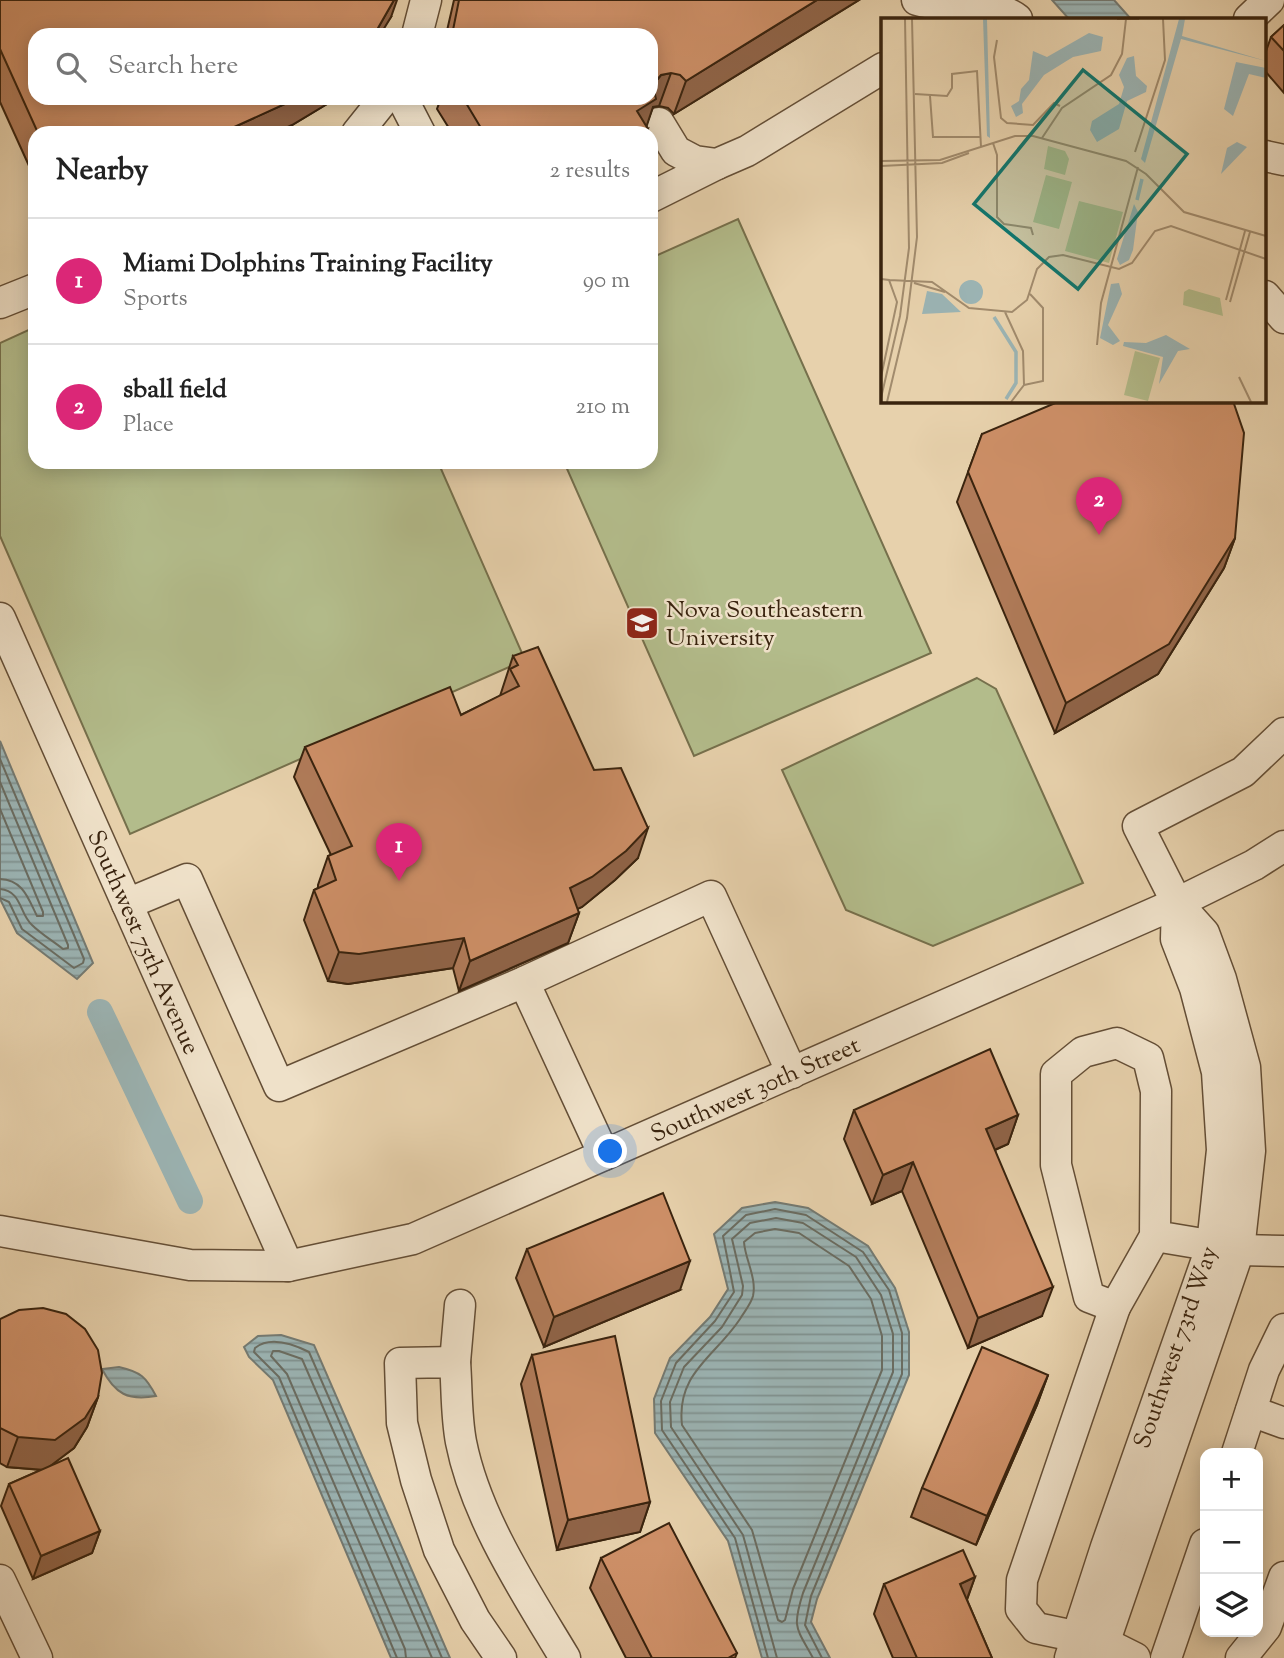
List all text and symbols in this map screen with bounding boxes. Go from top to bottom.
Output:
inset map [881,18,1266,402]
search box [28,28,658,105]
icon: search [52,48,90,86]
text: Search here [108,48,238,85]
text: Nearby [56,150,148,193]
text: 2 results [550,155,630,188]
text: Miami Dolphins Training Facility [123,246,493,283]
text: 1 [75,265,83,298]
text: 90 m [583,265,630,298]
text: Sports [123,283,188,316]
text: sball field [123,372,227,409]
text: 2 [74,391,84,424]
text: 210 m [576,391,630,424]
text: Place [123,409,174,442]
pin: 2 [1076,477,1122,535]
place label: Nova Southeastern University [666,594,864,656]
school or university icon: Nova Southeastern University [623,604,661,642]
pin: 1 [376,823,422,881]
street label: Southwest 75th Avenue [77,825,207,1060]
street label: Southwest 30th Street [646,1029,866,1152]
your location [593,1134,627,1168]
street label: Southwest 73rd Way [1126,1242,1227,1453]
map controls [1200,1448,1263,1637]
button: + [1200,1448,1263,1511]
button: − [1200,1511,1263,1574]
button: layers [1200,1574,1263,1637]

